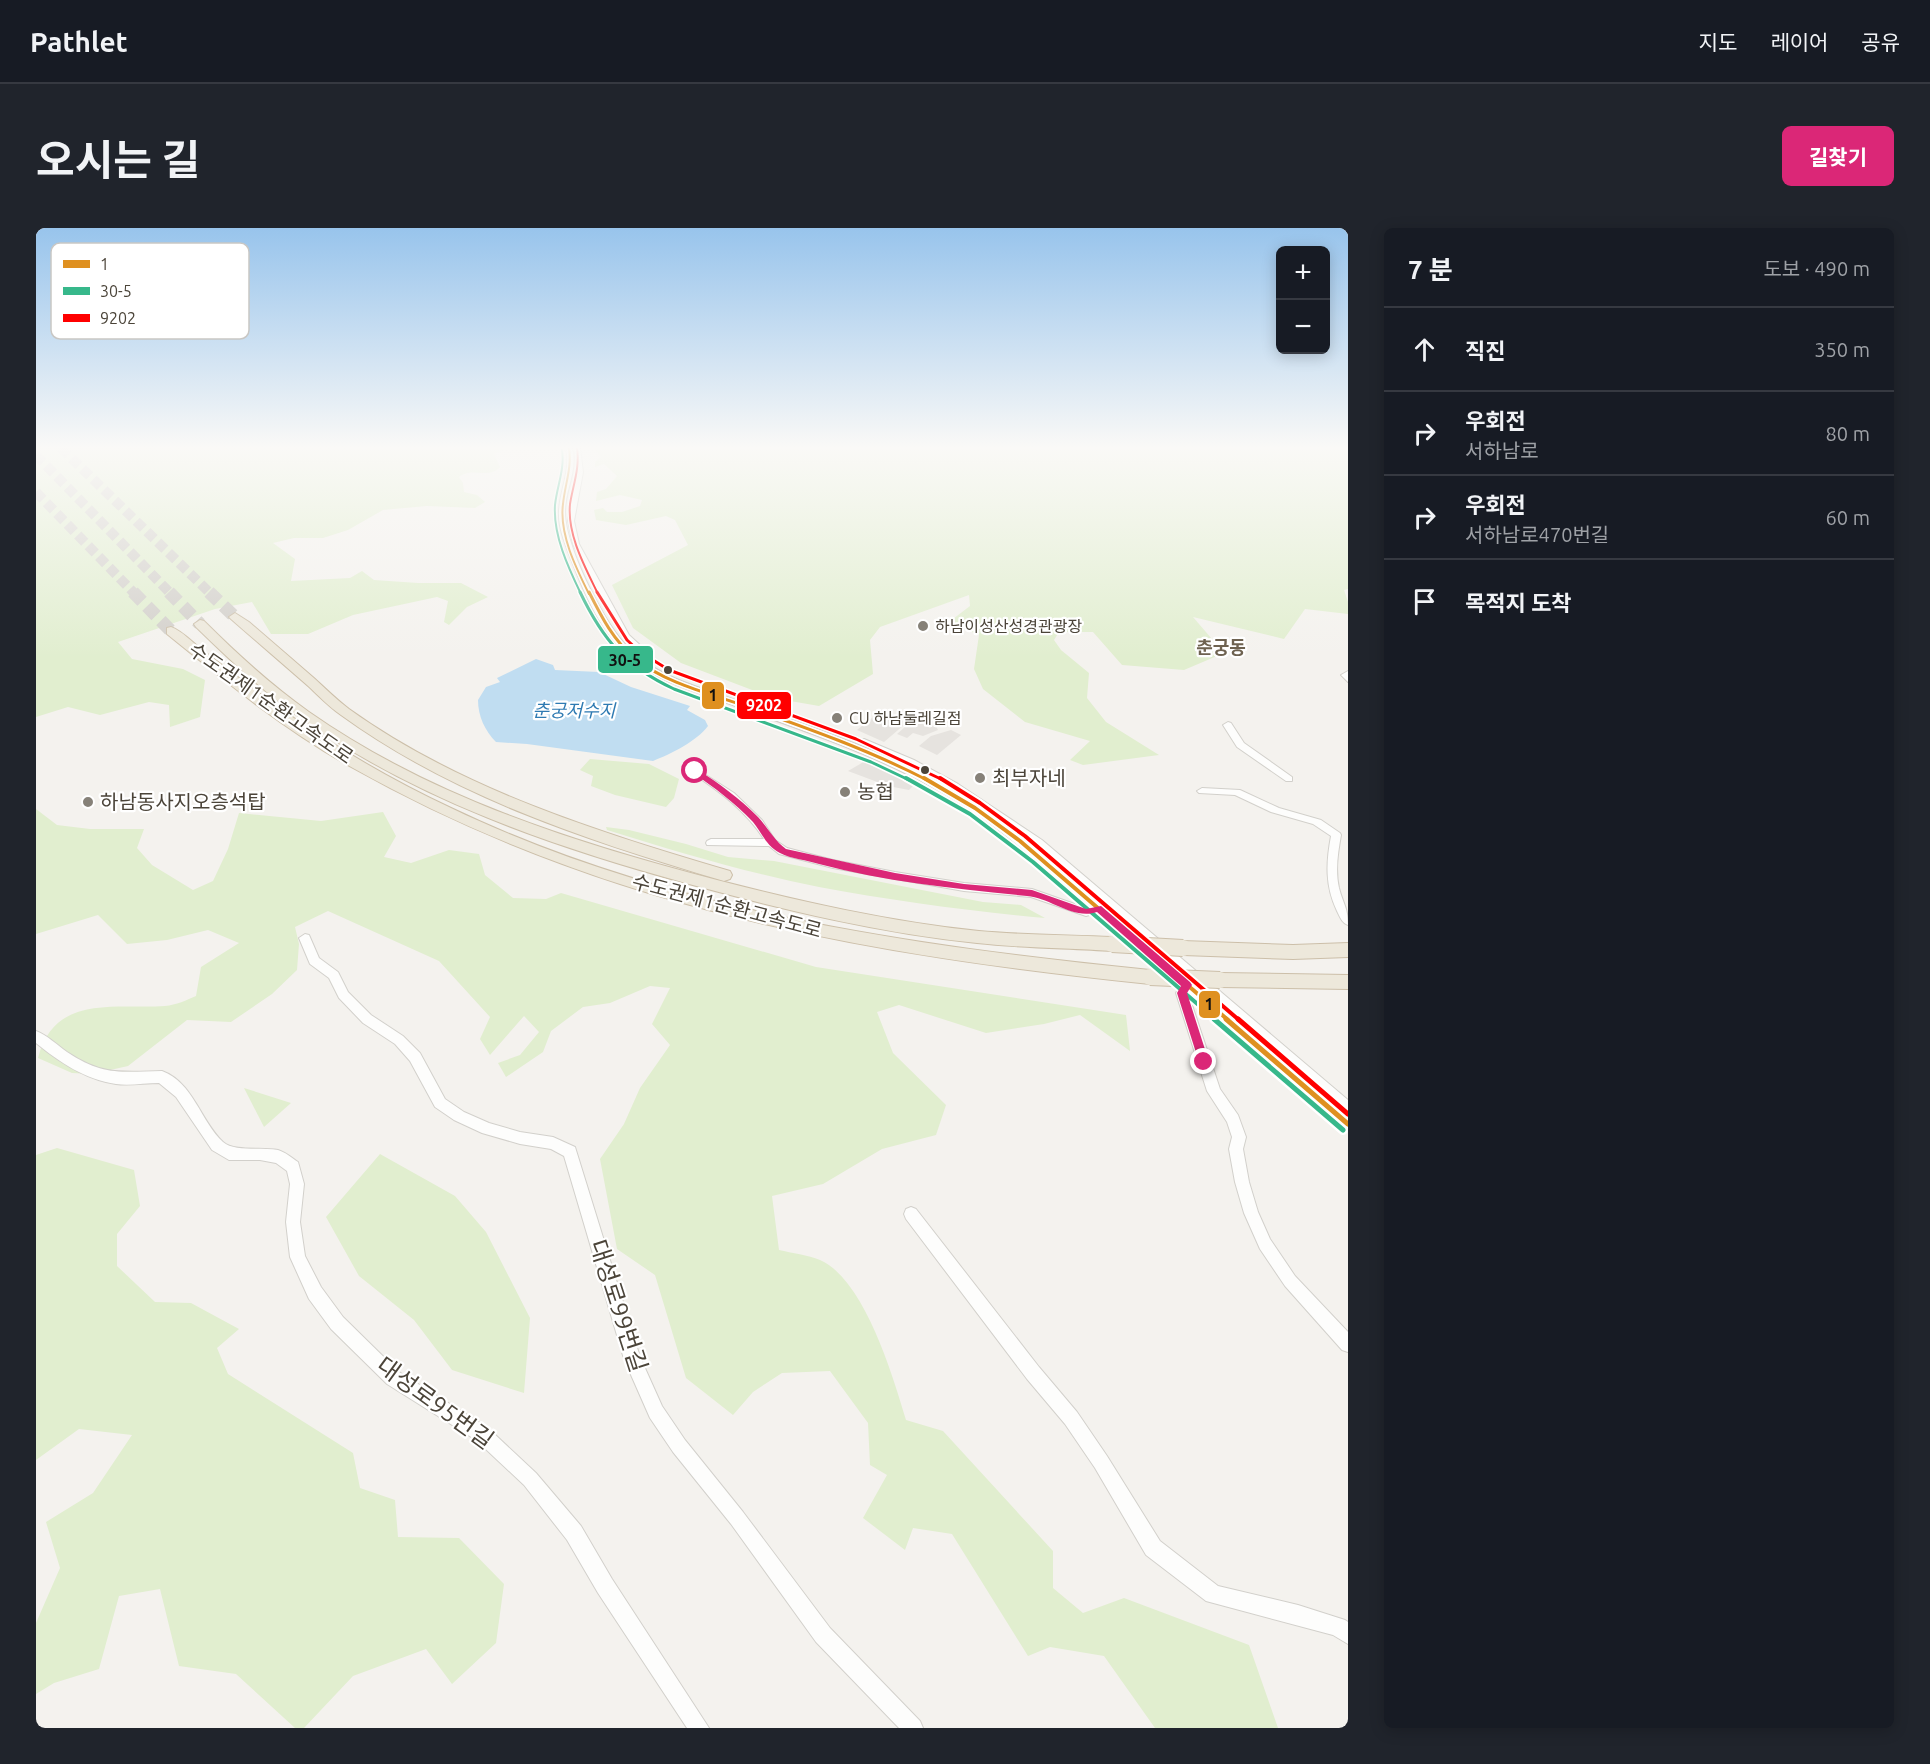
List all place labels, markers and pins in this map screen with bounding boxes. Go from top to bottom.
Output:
place label: 하남이성산성경관광장 [935,617,1082,635]
marker: 하남이성산성경관광장 [916,619,930,633]
unlabelled marker [662,664,674,676]
place label: CU 하남둘레길점 [849,709,962,727]
marker: CU 하남둘레길점 [830,711,844,725]
unlabelled marker [919,764,931,776]
place label: 최부자네 [992,766,1066,789]
marker: 최부자네 [973,771,987,785]
place label: 농협 [857,780,894,803]
marker: 농협 [838,785,852,799]
place label: 하남동사지오층석탑 [100,790,266,813]
marker: 하남동사지오층석탑 [81,795,95,809]

